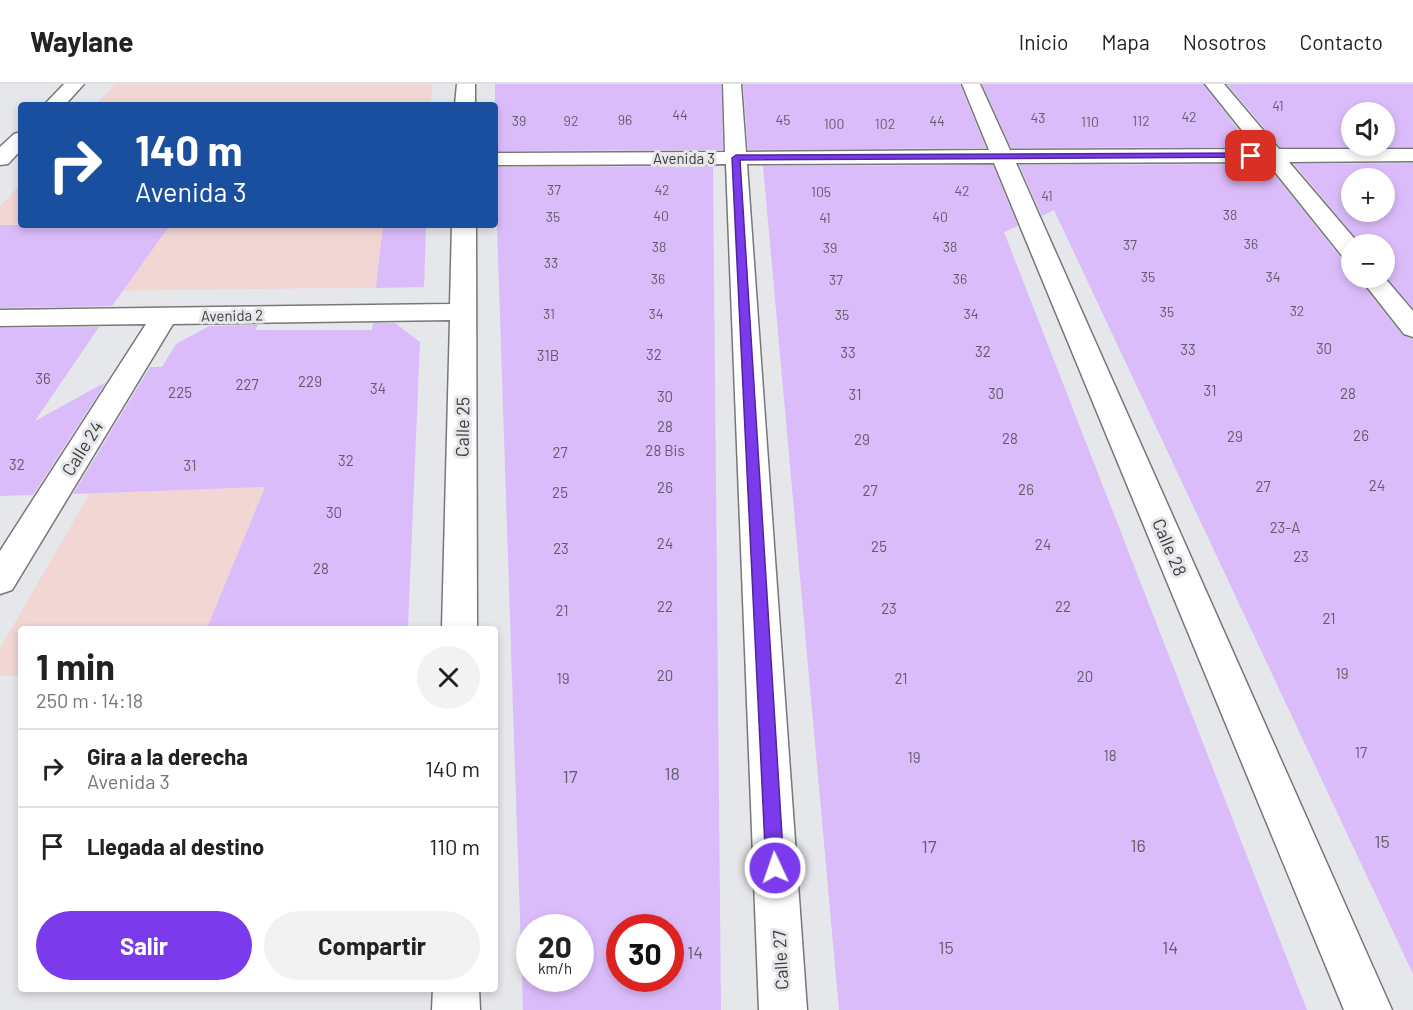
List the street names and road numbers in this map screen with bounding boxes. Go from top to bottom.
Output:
street label: Avenida 3 [653,149,715,167]
street label: Avenida 2 [201,305,263,325]
street label: Calle 25 [450,397,474,457]
street label: Calle 24 [56,416,108,480]
street label: Calle 28 [1148,515,1192,579]
street label: Calle 27 [767,929,793,990]

